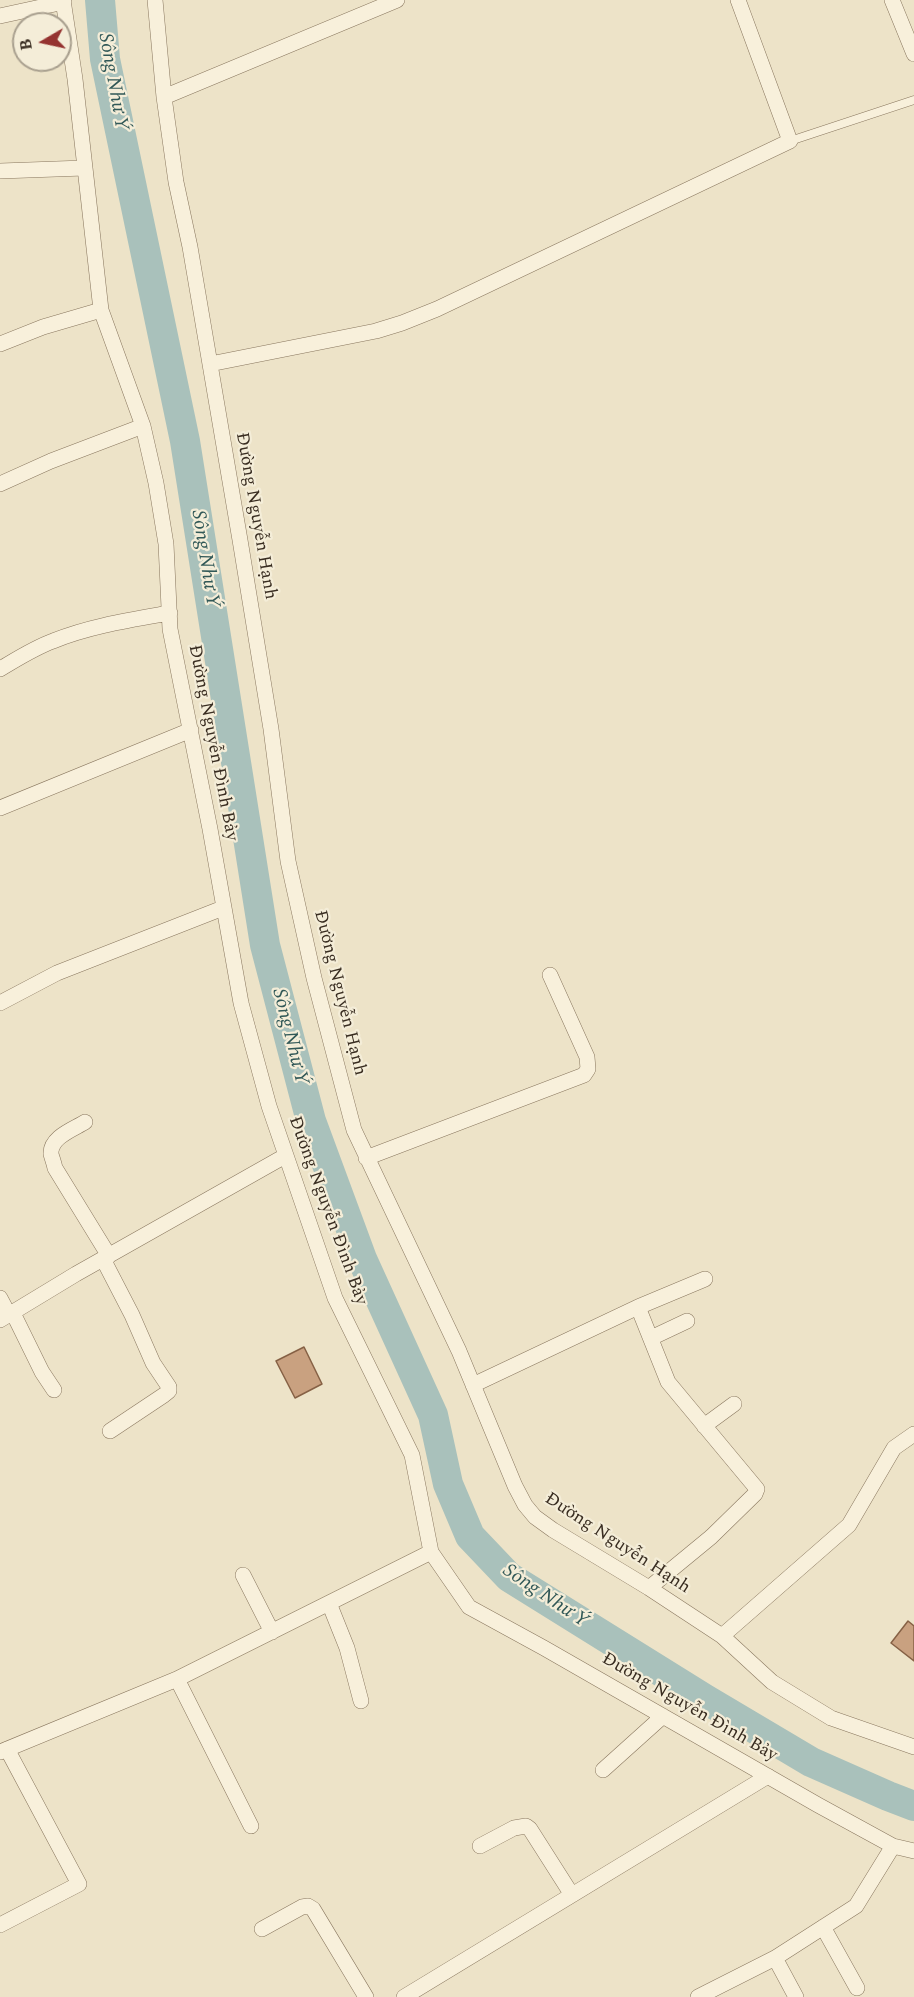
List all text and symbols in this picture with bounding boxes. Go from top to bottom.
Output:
north arrow [12,12,72,72]
water label: Sông Như Ý [92,32,132,132]
text: B [13,37,39,52]
street label: Đường Nguyễn Hạnh [230,431,280,601]
water label: Sông Như Ý [184,509,224,609]
street label: Đường Nguyễn Đình Bảy [182,643,242,843]
street label: Đường Nguyễn Hạnh [308,908,370,1078]
water label: Sông Như Ý [265,986,313,1088]
street label: Đường Nguyễn Đình Bảy [283,1114,371,1308]
street label: Đường Nguyễn Hạnh [540,1489,694,1599]
water label: Sông Như Ý [498,1560,592,1634]
street label: Đường Nguyễn Đình Bảy [597,1649,781,1767]

